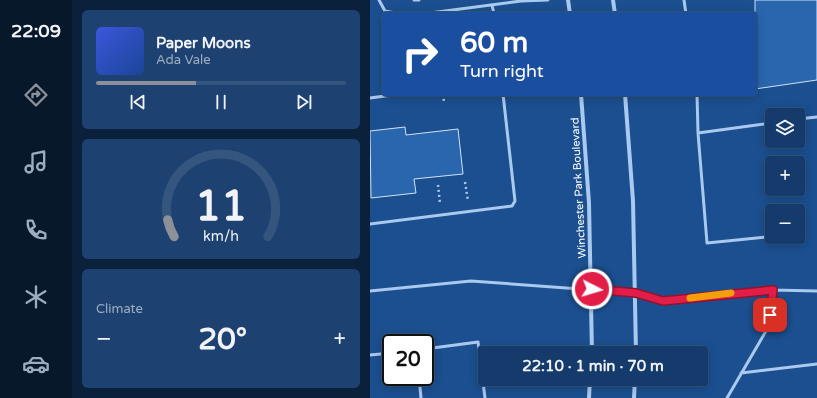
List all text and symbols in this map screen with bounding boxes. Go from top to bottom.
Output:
text: 22:09 [11,20,61,42]
text: 60 m [460,26,528,60]
icon: right [394,28,446,80]
text: Paper Moons [156,34,251,52]
text: Ada Vale [156,52,211,68]
text: Turn right [460,60,544,82]
icon: directions [22,81,50,109]
icon: previous [127,91,149,113]
icon: pause [210,91,232,113]
icon: next [293,91,315,113]
map controls [765,108,805,244]
button: layers [765,108,805,148]
street label: Winchester Park Boulevard [568,117,589,259]
icon: music [22,148,50,176]
button: + [765,156,805,196]
text: 11 [195,182,247,232]
button: − [765,204,805,244]
icon: phone [22,216,50,244]
text: km/h [203,228,239,245]
position arrow [571,268,613,310]
icon: climate [22,283,50,311]
pin [753,298,787,332]
text: Climate [96,301,143,317]
icon: arrive [759,304,781,326]
text: 20° [198,321,247,358]
text: − [96,326,112,352]
text: + [334,326,346,352]
speed limit sign: 20 [382,334,434,386]
icon: car [22,350,50,378]
text: 22:10 · 1 min · 70 m [522,357,664,375]

